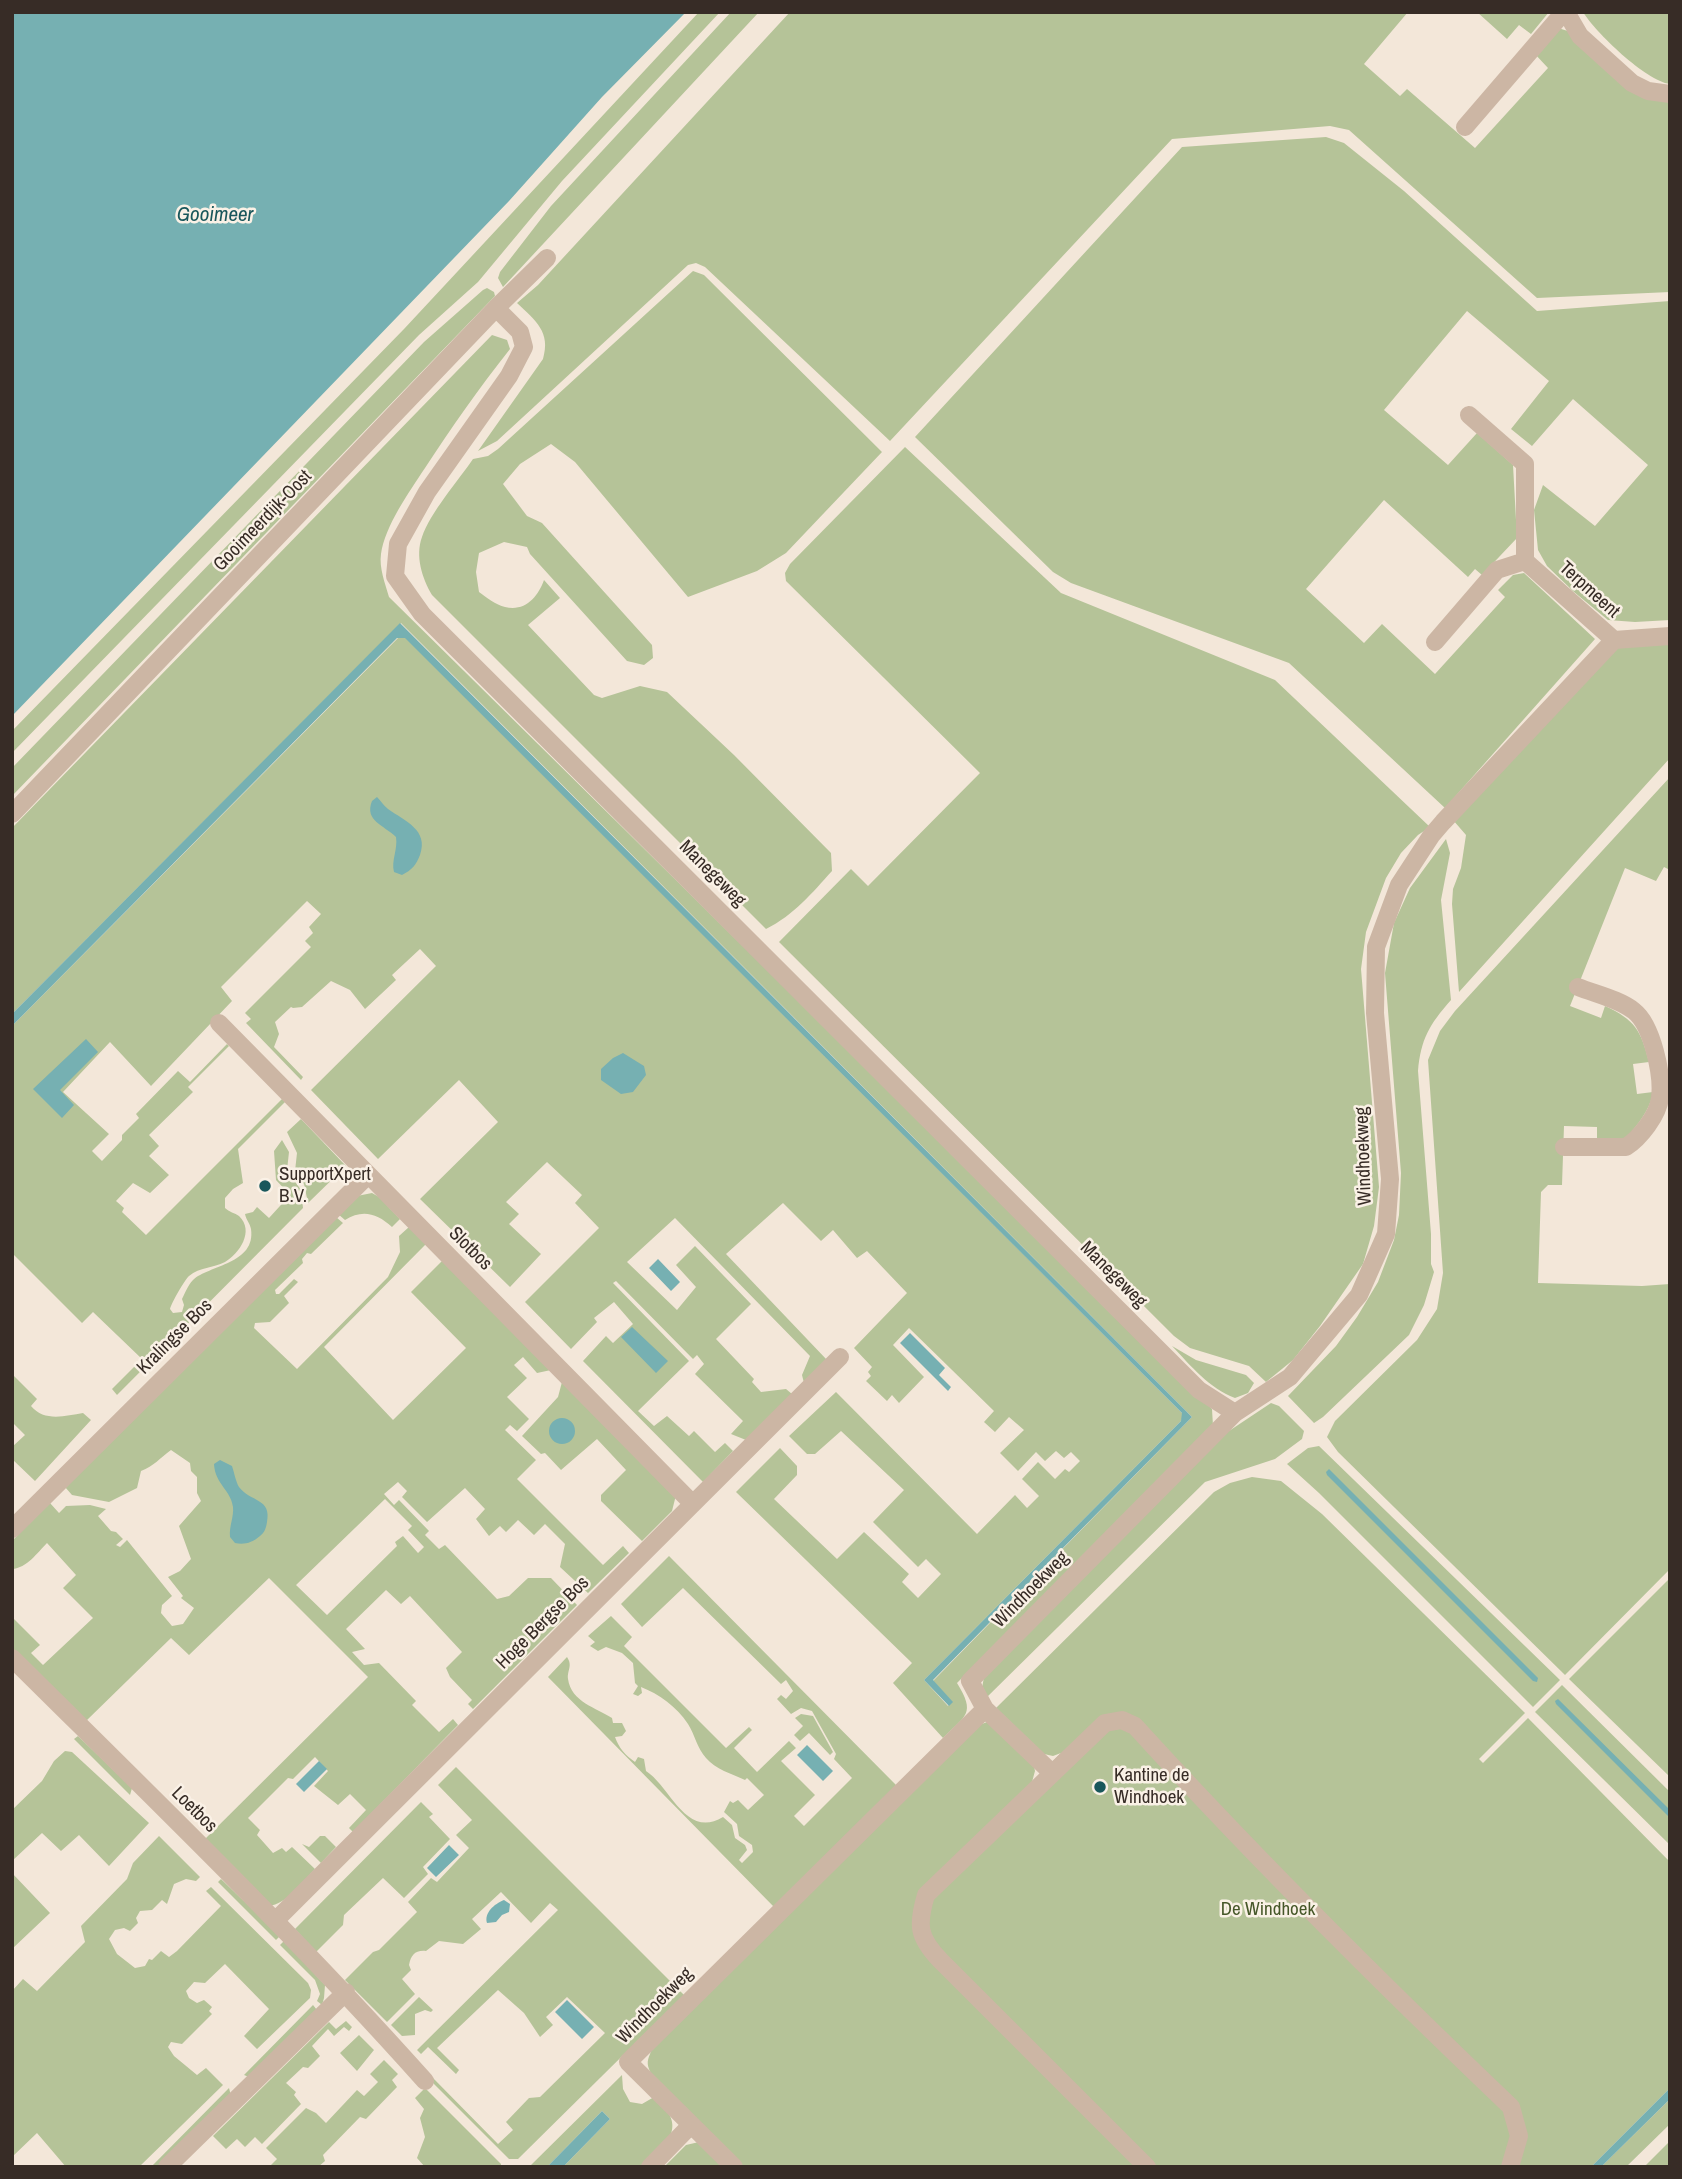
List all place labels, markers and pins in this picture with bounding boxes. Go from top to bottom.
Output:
place label: SupportXpert B.V. [279,1164,371,1208]
marker: SupportXpert B.V. [257,1178,273,1194]
place label: Kantine de Windhoek [1114,1765,1189,1809]
marker: Kantine de Windhoek [1092,1779,1108,1795]

